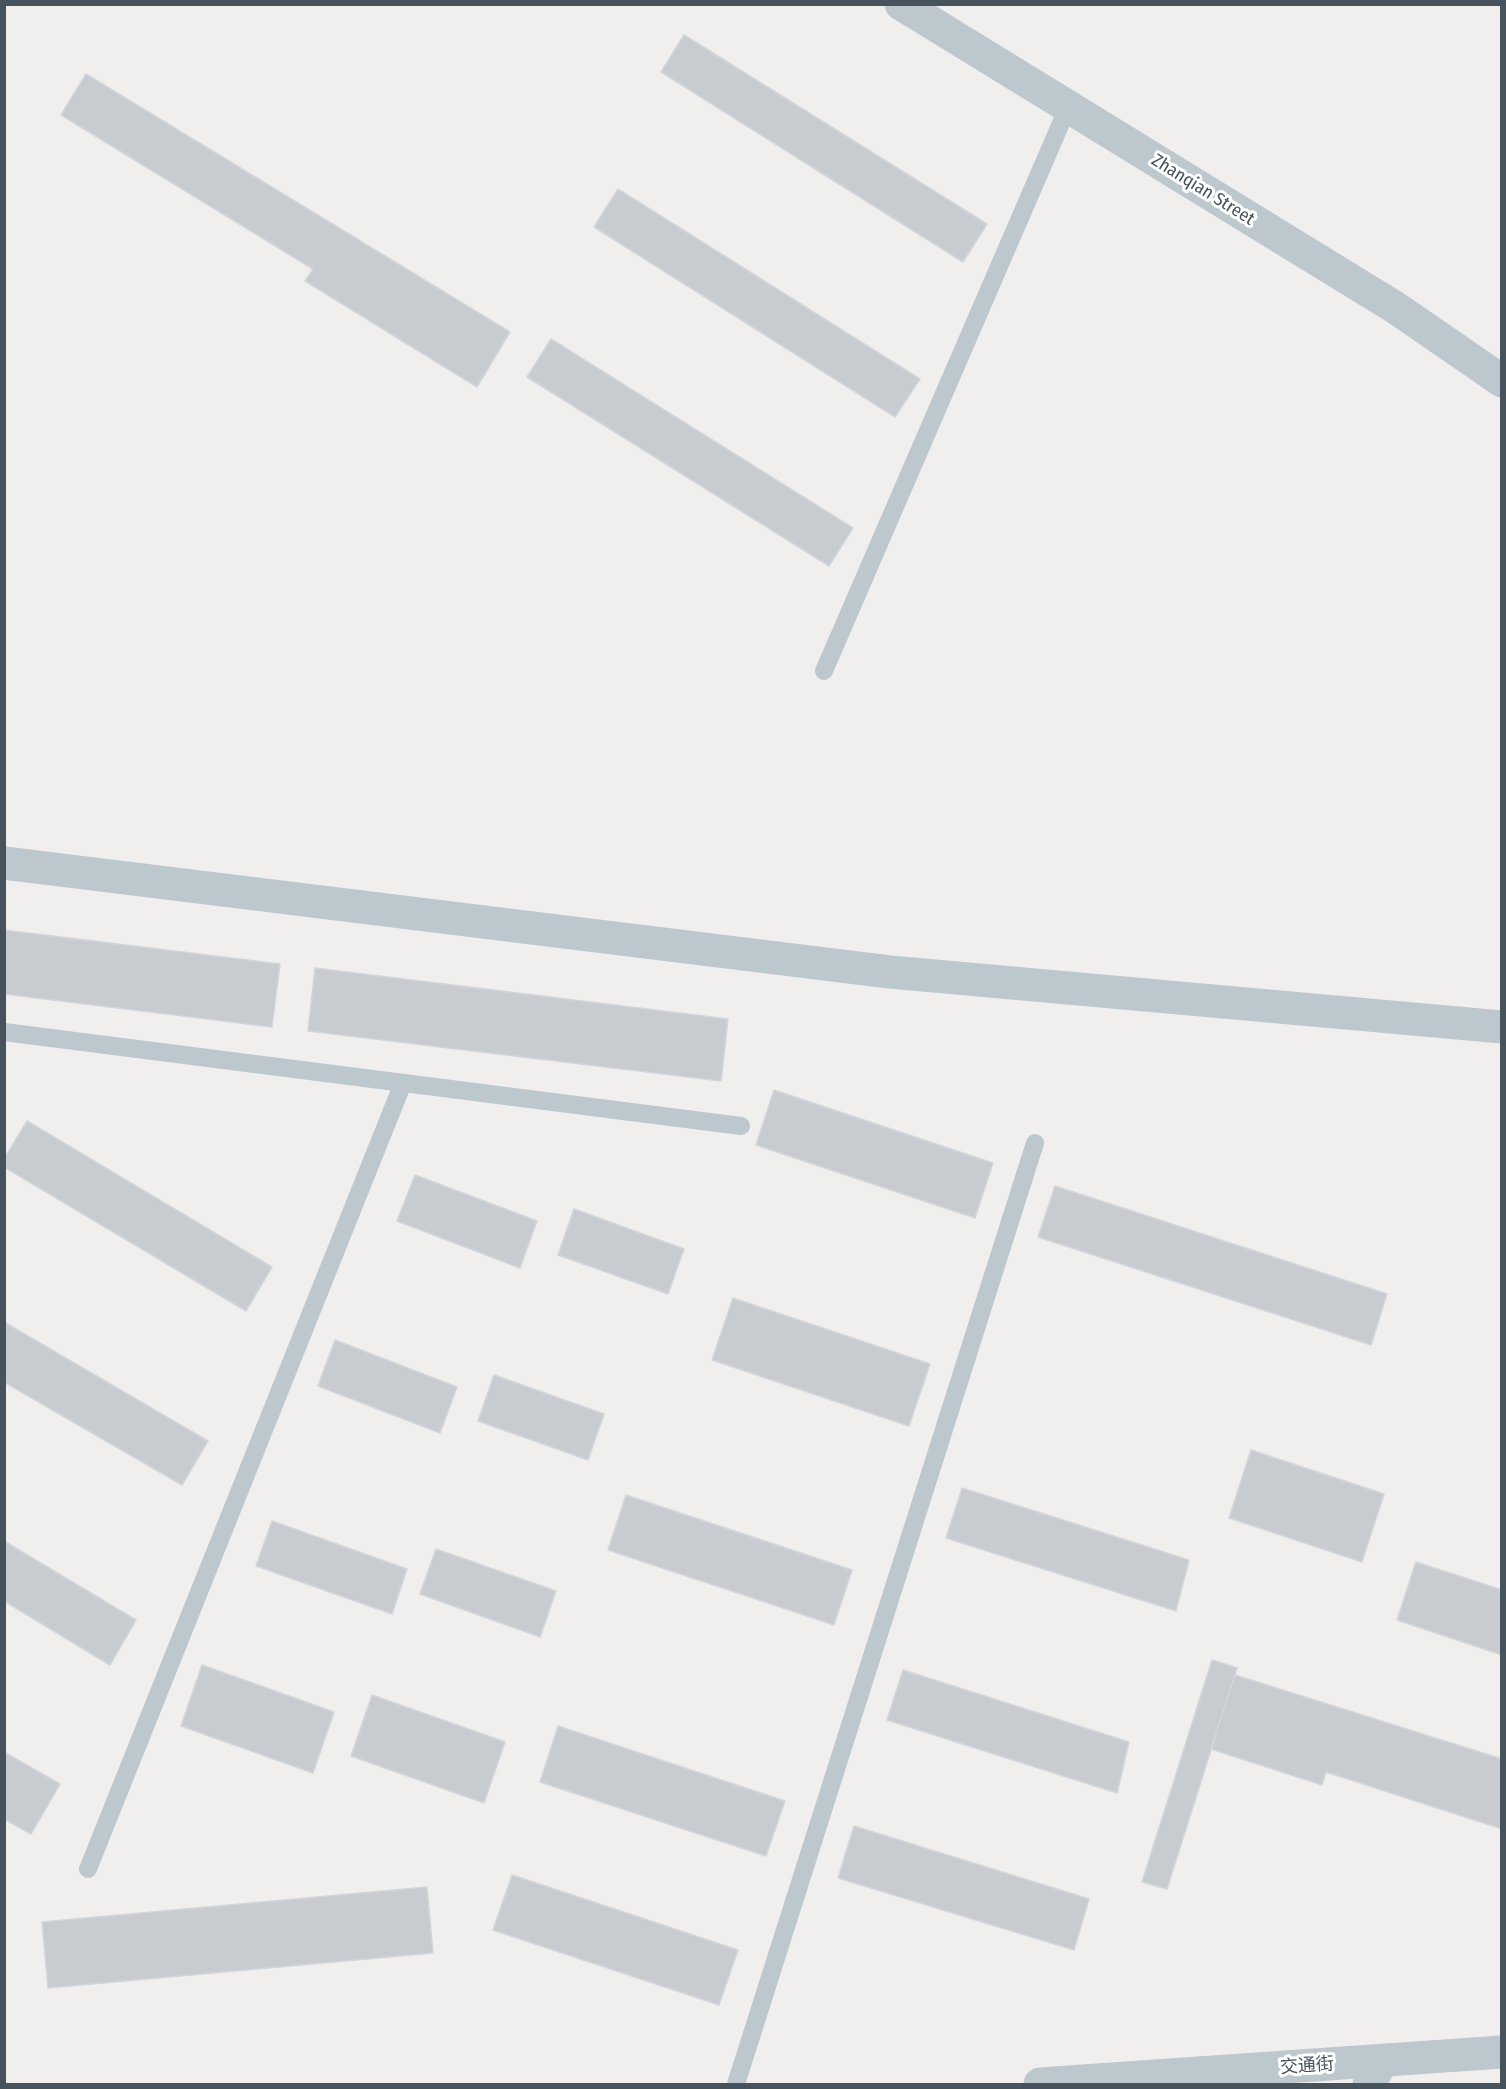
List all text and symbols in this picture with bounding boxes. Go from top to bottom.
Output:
street label: Zhanqian Street [1148,150,1258,230]
street label: 交通街 [1279,2053,1335,2079]

